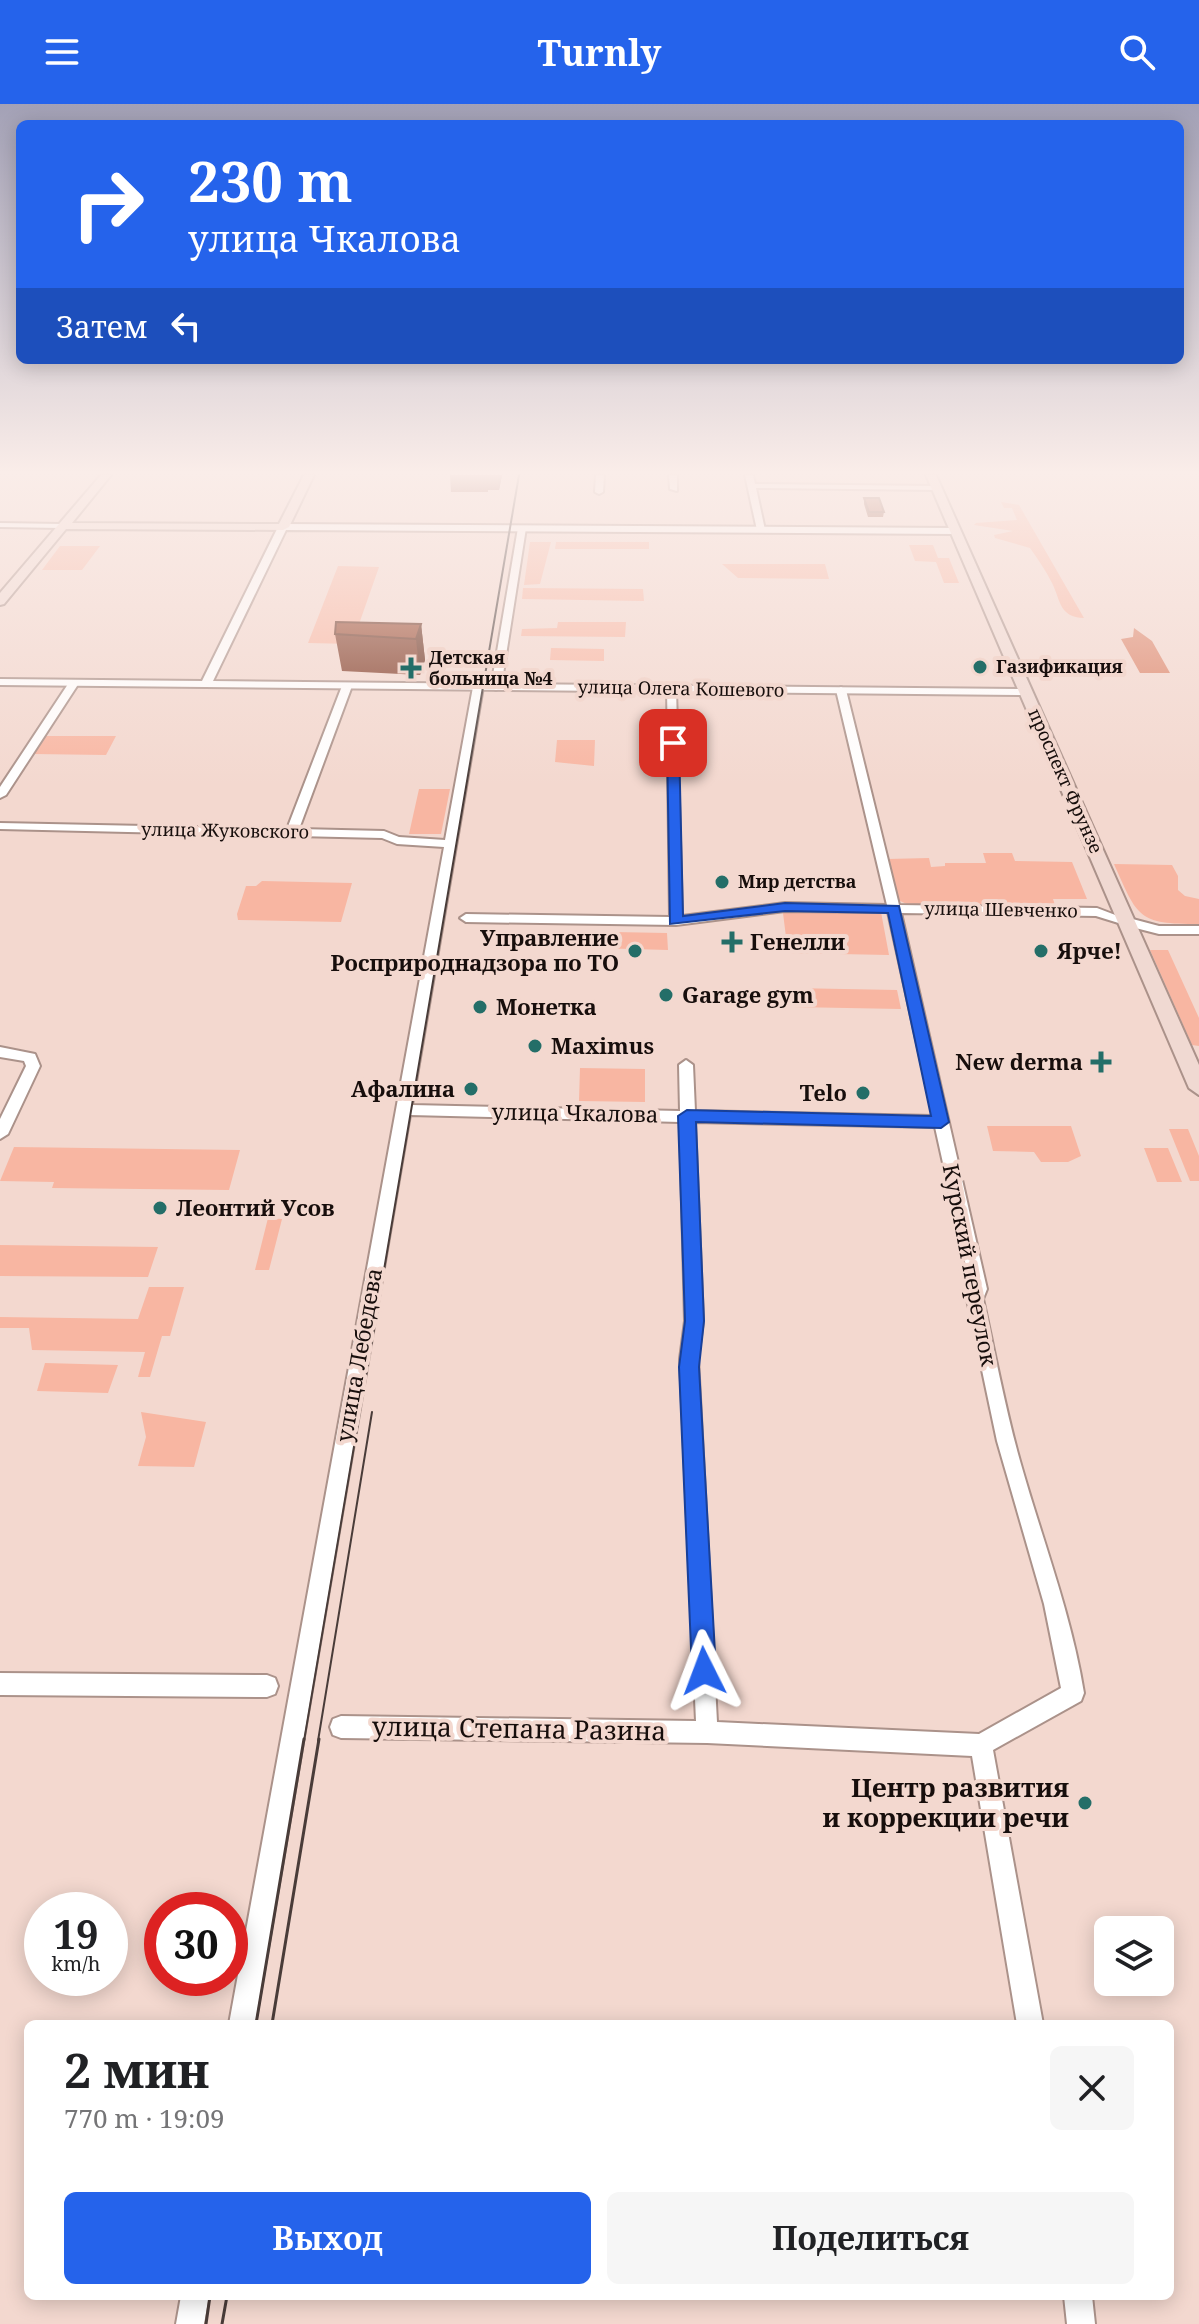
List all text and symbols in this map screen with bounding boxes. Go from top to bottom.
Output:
text: Turnly [538,28,661,77]
icon: menu [40,30,84,74]
icon: search [1115,30,1159,74]
text: 230 m [188,142,353,218]
icon: right [56,152,160,256]
text: улица Чкалова [188,214,461,263]
icon: left [164,304,208,348]
text: Затем [56,306,148,347]
place label: Детская больница №4 [429,645,553,690]
place label: Газификация [996,654,1123,678]
marker: Детская больница №4 [400,657,422,679]
marker: Газификация [971,658,989,676]
street label: улица Олега Кошевого [577,674,785,702]
street label: проспект Фрунзе [1023,704,1109,857]
pin [639,709,707,777]
icon: arrive [651,721,695,765]
street label: улица Жуковского [141,817,309,843]
place label: Мир детства [738,869,857,893]
marker: Мир детства [713,873,731,891]
street label: улица Шевченко [924,896,1078,922]
place label: Управление Росприроднадзора по ТО [331,922,619,977]
place label: Генелли [750,926,845,956]
marker: Генелли [721,931,743,953]
place label: Ярче! [1056,935,1122,965]
marker: Управление Росприроднадзора по ТО [626,942,644,960]
marker: Ярче! [1032,942,1050,960]
place label: Garage gym [682,979,814,1009]
marker: Garage gym [657,986,675,1004]
place label: Монетка [496,991,597,1021]
marker: Монетка [471,998,489,1016]
place label: Maximus [551,1030,654,1060]
marker: Maximus [526,1037,544,1055]
place label: New derma [955,1046,1083,1076]
marker: New derma [1090,1051,1112,1073]
place label: Афалина [351,1073,455,1103]
place label: Telo [800,1077,847,1107]
marker: Афалина [462,1080,480,1098]
marker: Telo [854,1084,872,1102]
street label: улица Чкалова [491,1096,659,1128]
street label: Курский переулок [937,1161,1005,1369]
place label: Леонтий Усов [176,1192,334,1222]
marker: Леонтий Усов [151,1199,169,1217]
street label: улица Лебедева [328,1265,388,1444]
position arrow [662,1629,746,1713]
street label: улица Степана Разина [371,1707,667,1749]
place label: Центр развития и коррекции речи [823,1769,1069,1835]
marker: Центр развития и коррекции речи [1076,1794,1094,1812]
speed limit sign: 30 [144,1892,248,1996]
text: 19 [53,1906,99,1961]
map controls [1094,1916,1174,1996]
button: layers [1094,1916,1174,1996]
text: km/h [51,1950,101,1977]
text: 2 мин [64,2037,209,2102]
button: close [1050,2046,1134,2130]
text: 770 m · 19:09 [64,2100,225,2136]
button: Выход [64,2192,591,2284]
button: Поделиться [607,2192,1134,2284]

